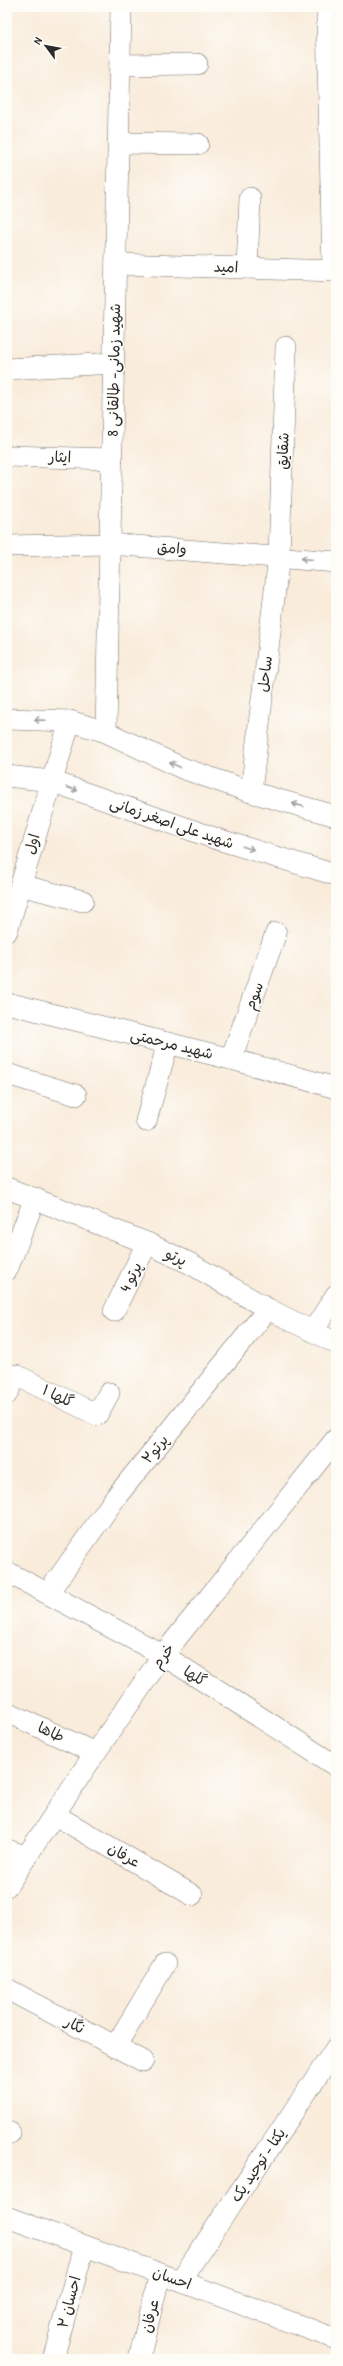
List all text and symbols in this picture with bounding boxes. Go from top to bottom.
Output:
north arrow [26,26,66,66]
text: N [30,34,45,47]
street label: امید [213,256,239,277]
street label: شهید زمانی- طالقانی 8 [102,303,125,437]
street label: شقایق [271,432,294,470]
street label: ایثار [48,446,71,467]
street label: وامق [156,536,188,559]
one-way arrow [301,555,314,563]
street label: ساحل [252,655,277,693]
one-way arrow [34,716,47,724]
one-way arrow [170,761,182,768]
one-way arrow [66,785,78,793]
street label: شهید علی اصغر زمانی [107,791,237,854]
one-way arrow [292,801,305,808]
street label: اول [19,831,44,857]
one-way arrow [242,845,255,852]
street label: سوم [239,979,270,1013]
street label: شهید مرحمتی [129,1023,216,1064]
street label: پرتو [161,1242,191,1271]
street label: پرتو 4 [114,1258,147,1295]
street label: گلها ۱ [39,1379,78,1412]
street label: پرتو۲ [136,1430,173,1468]
street label: خرم [146,1639,181,1674]
street label: گلها [180,1660,211,1691]
street label: طاها [34,1716,68,1747]
street label: عرفان [104,1837,144,1872]
street label: نگار [61,2010,89,2038]
street label: یکتا - توحید یک [225,2123,290,2206]
street label: احسان [150,2261,194,2294]
street label: احسان ۲ [52,2274,86,2330]
street label: عرفان [135,2297,164,2335]

